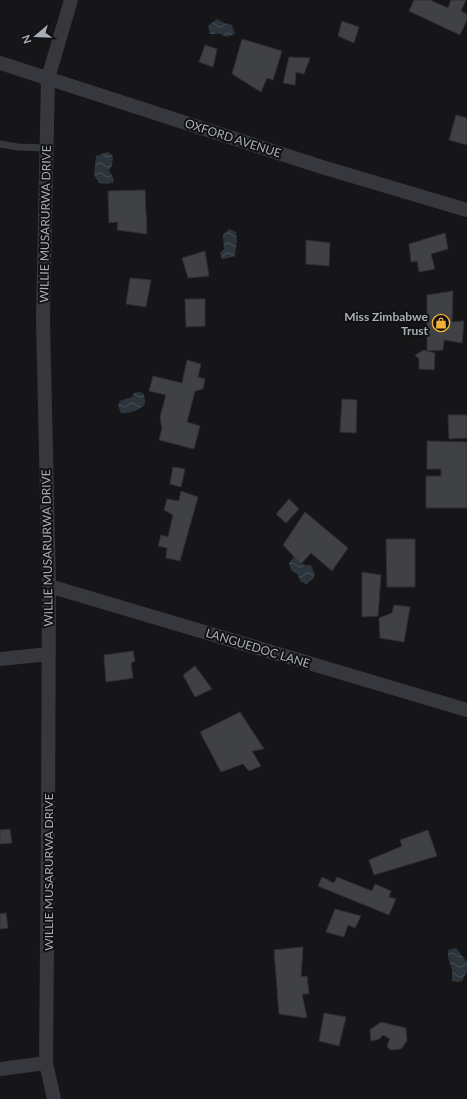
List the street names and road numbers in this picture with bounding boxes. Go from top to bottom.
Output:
street label: OXFORD AVENUE [183,115,283,161]
street label: WILLIE MUSARURWA DRIVE [36,145,54,303]
street label: WILLIE MUSARURWA DRIVE [38,469,56,627]
street label: LANGUEDOC LANE [204,625,312,671]
street label: WILLIE MUSARURWA DRIVE [41,793,56,951]

